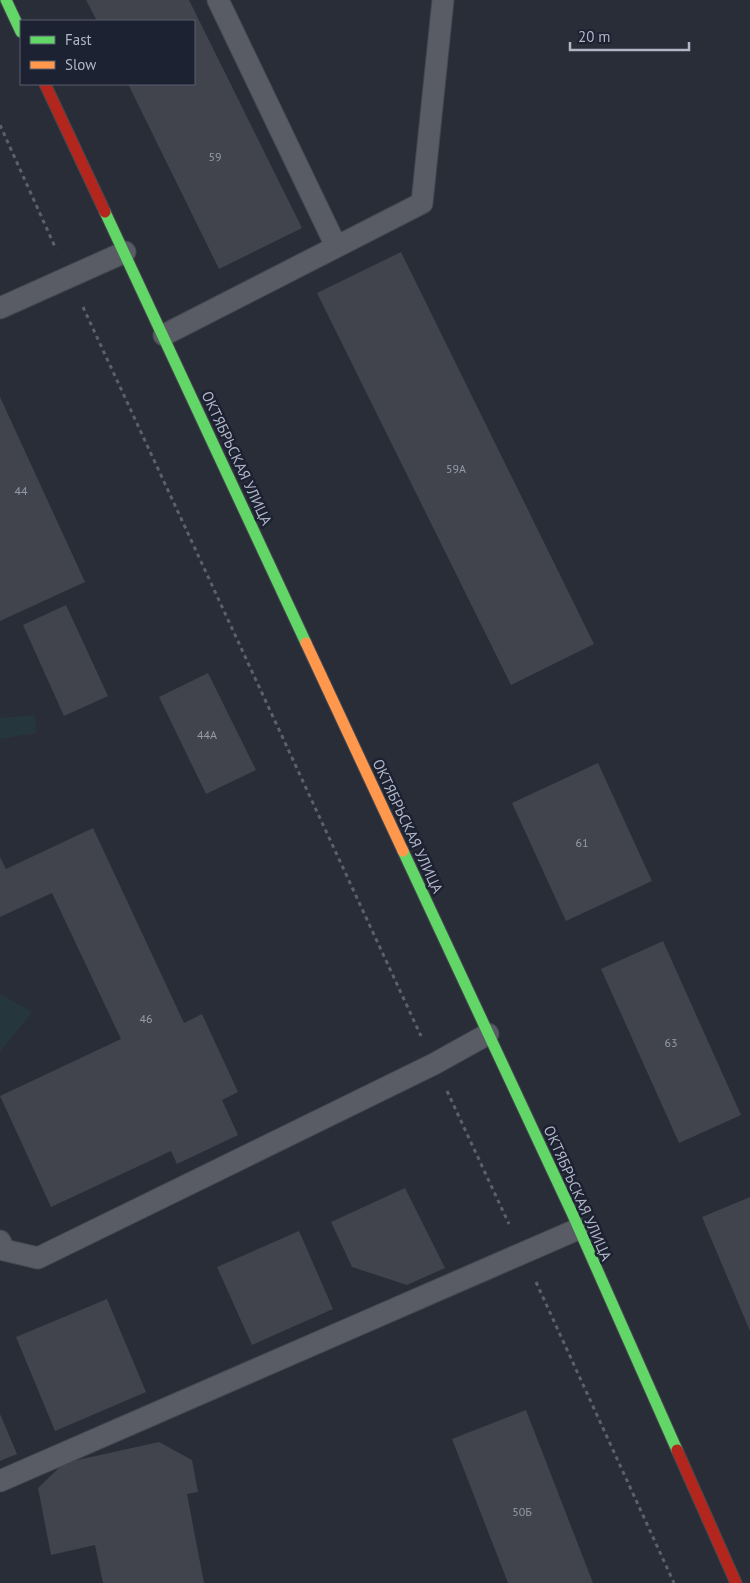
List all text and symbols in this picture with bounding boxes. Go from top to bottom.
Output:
legend [20,20,195,85]
scale bar [570,20,689,52]
text: 20 m [578,27,611,46]
text: Fast [65,30,92,49]
text: Slow [65,55,96,74]
house number: 59 [208,149,222,164]
street label: ОКТЯБРЬСКАЯ УЛИЦА [198,388,277,528]
house number: 59А [446,461,466,476]
house number: 44 [14,483,28,498]
house number: 44А [197,727,217,742]
street label: ОКТЯБРЬСКАЯ УЛИЦА [369,756,448,896]
house number: 61 [575,835,589,850]
house number: 46 [139,1011,153,1026]
house number: 63 [664,1035,678,1050]
street label: ОКТЯБРЬСКАЯ УЛИЦА [540,1122,616,1264]
house number: 50Б [512,1504,532,1519]

